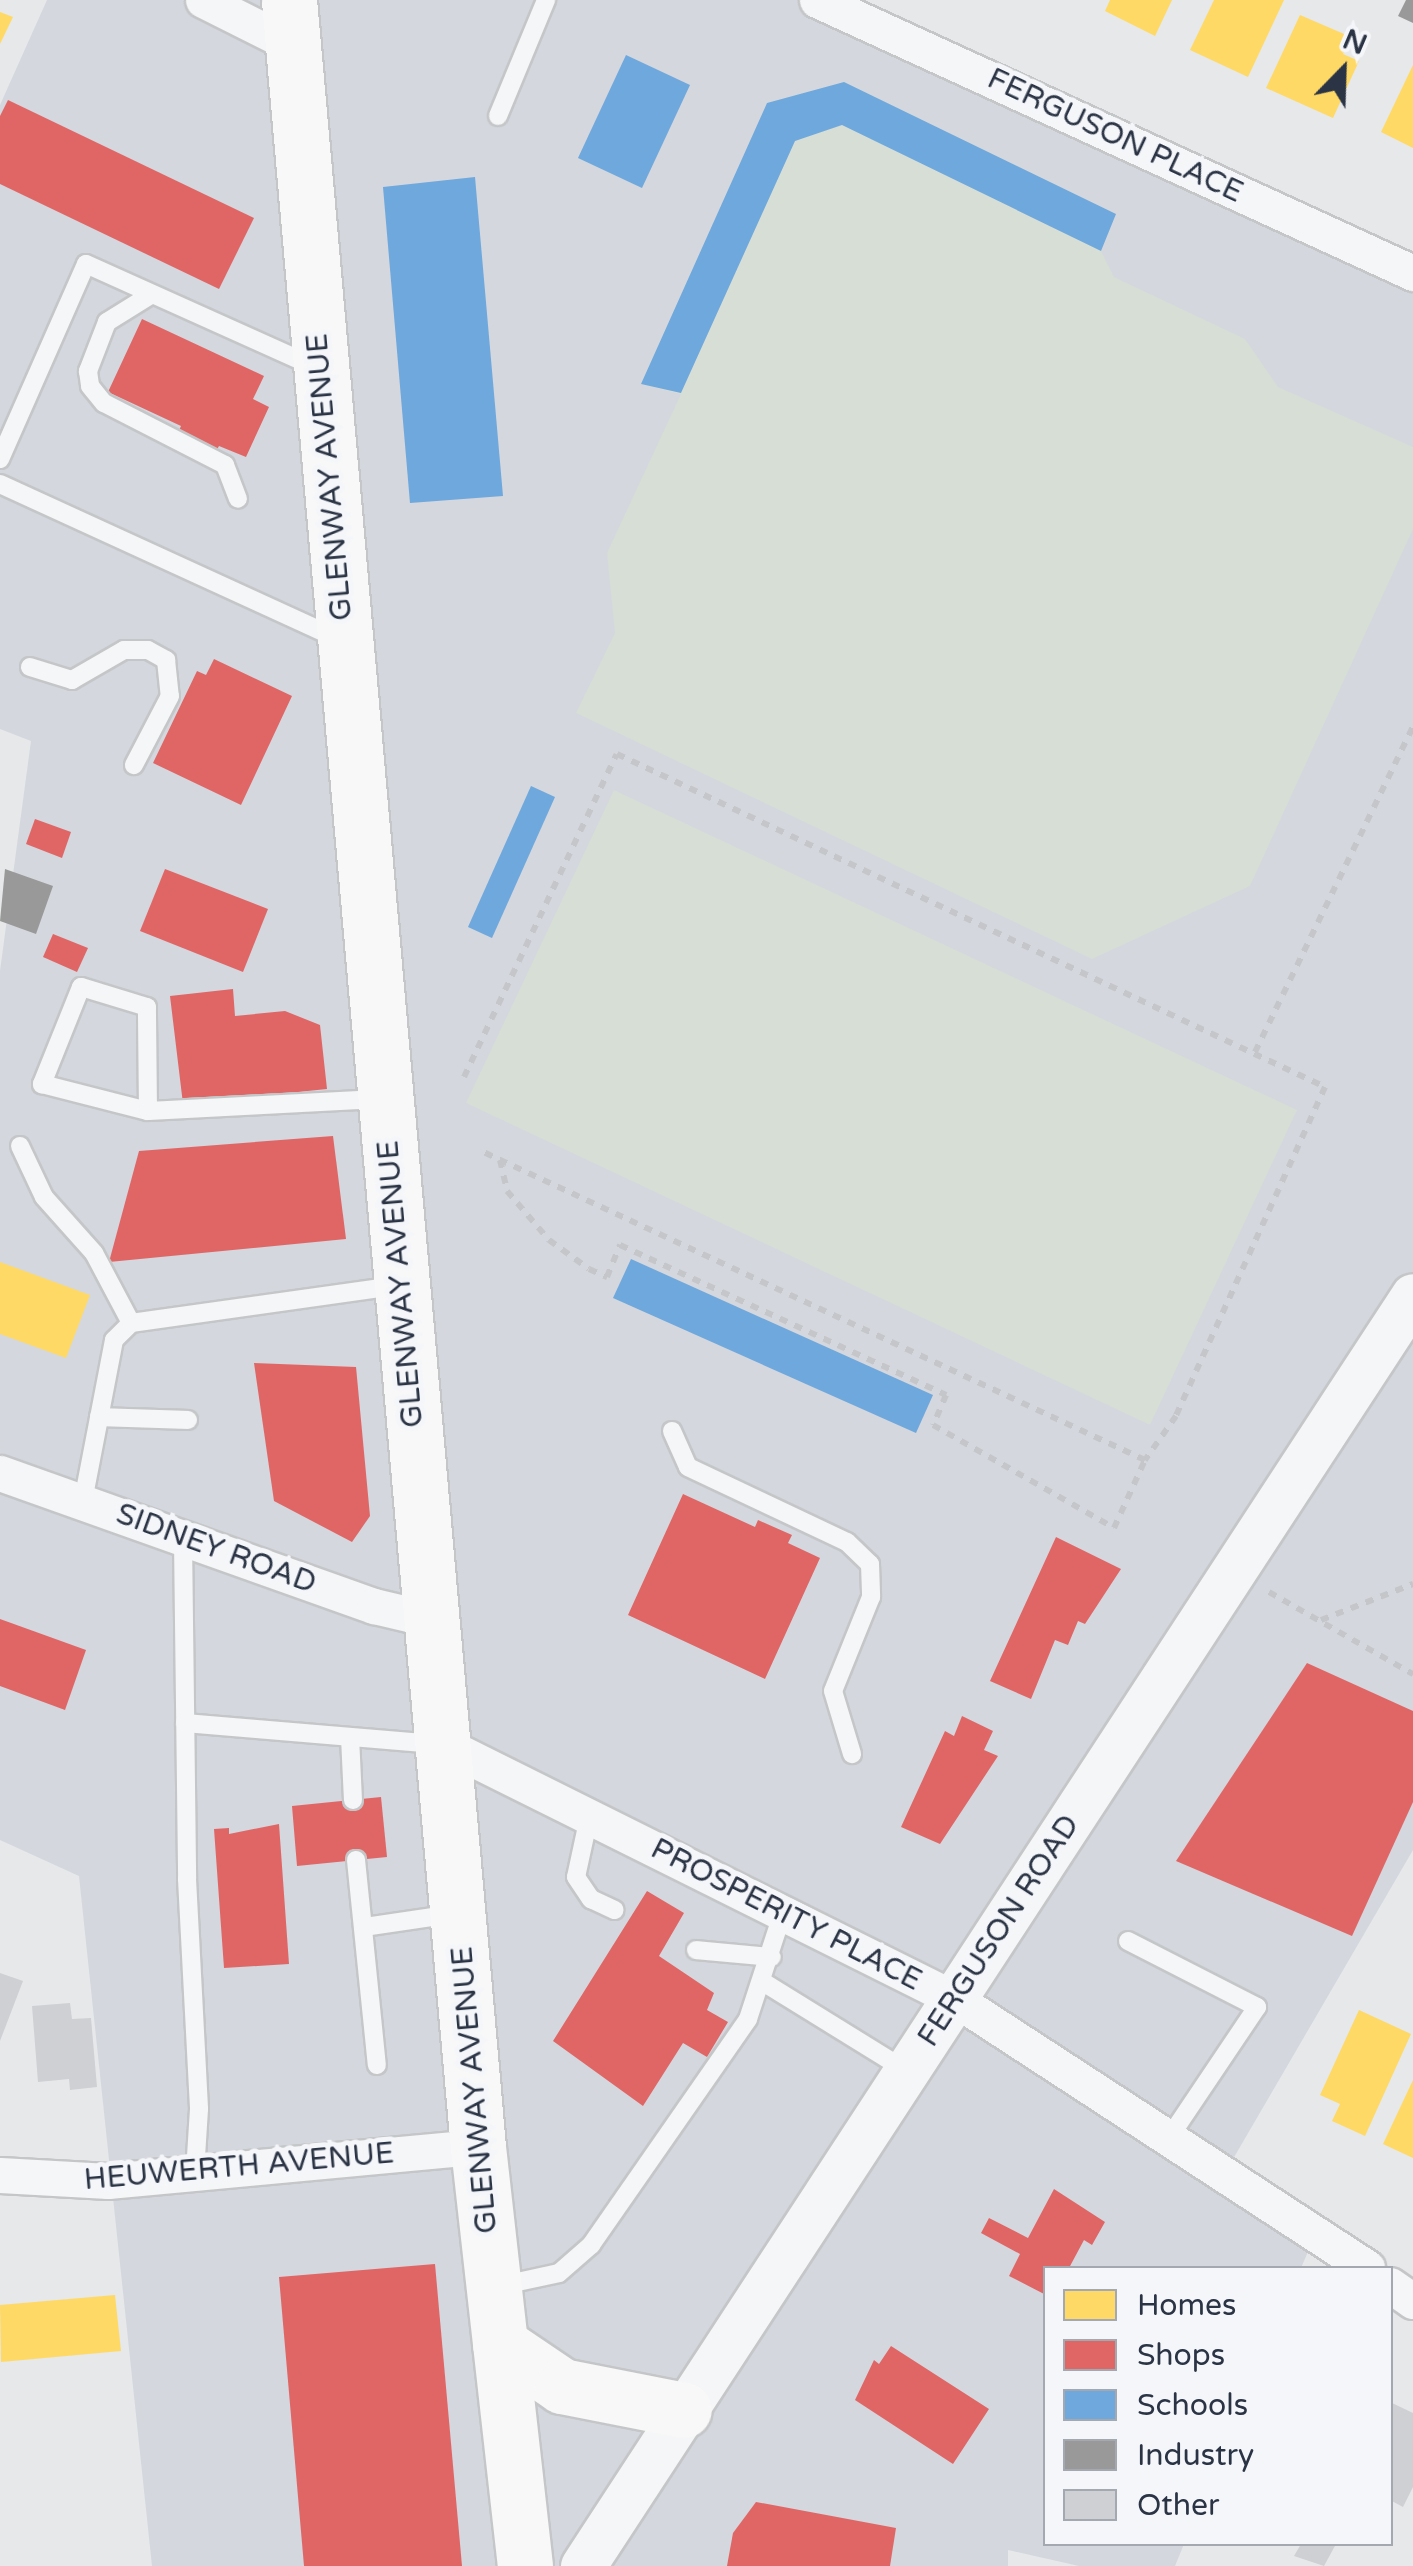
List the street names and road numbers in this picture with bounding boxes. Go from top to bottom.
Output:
street label: FERGUSON PLACE [982,61,1248,211]
street label: GLENWAY AVENUE [300,332,360,622]
street label: GLENWAY AVENUE [371,1139,431,1429]
street label: SIDNEY ROAD [111,1496,321,1602]
street label: FERGUSON ROAD [911,1808,1087,2054]
street label: PROSPERITY PLACE [645,1831,927,1999]
street label: GLENWAY AVENUE [445,1945,505,2235]
street label: HEUWERTH AVENUE [82,2136,396,2198]

